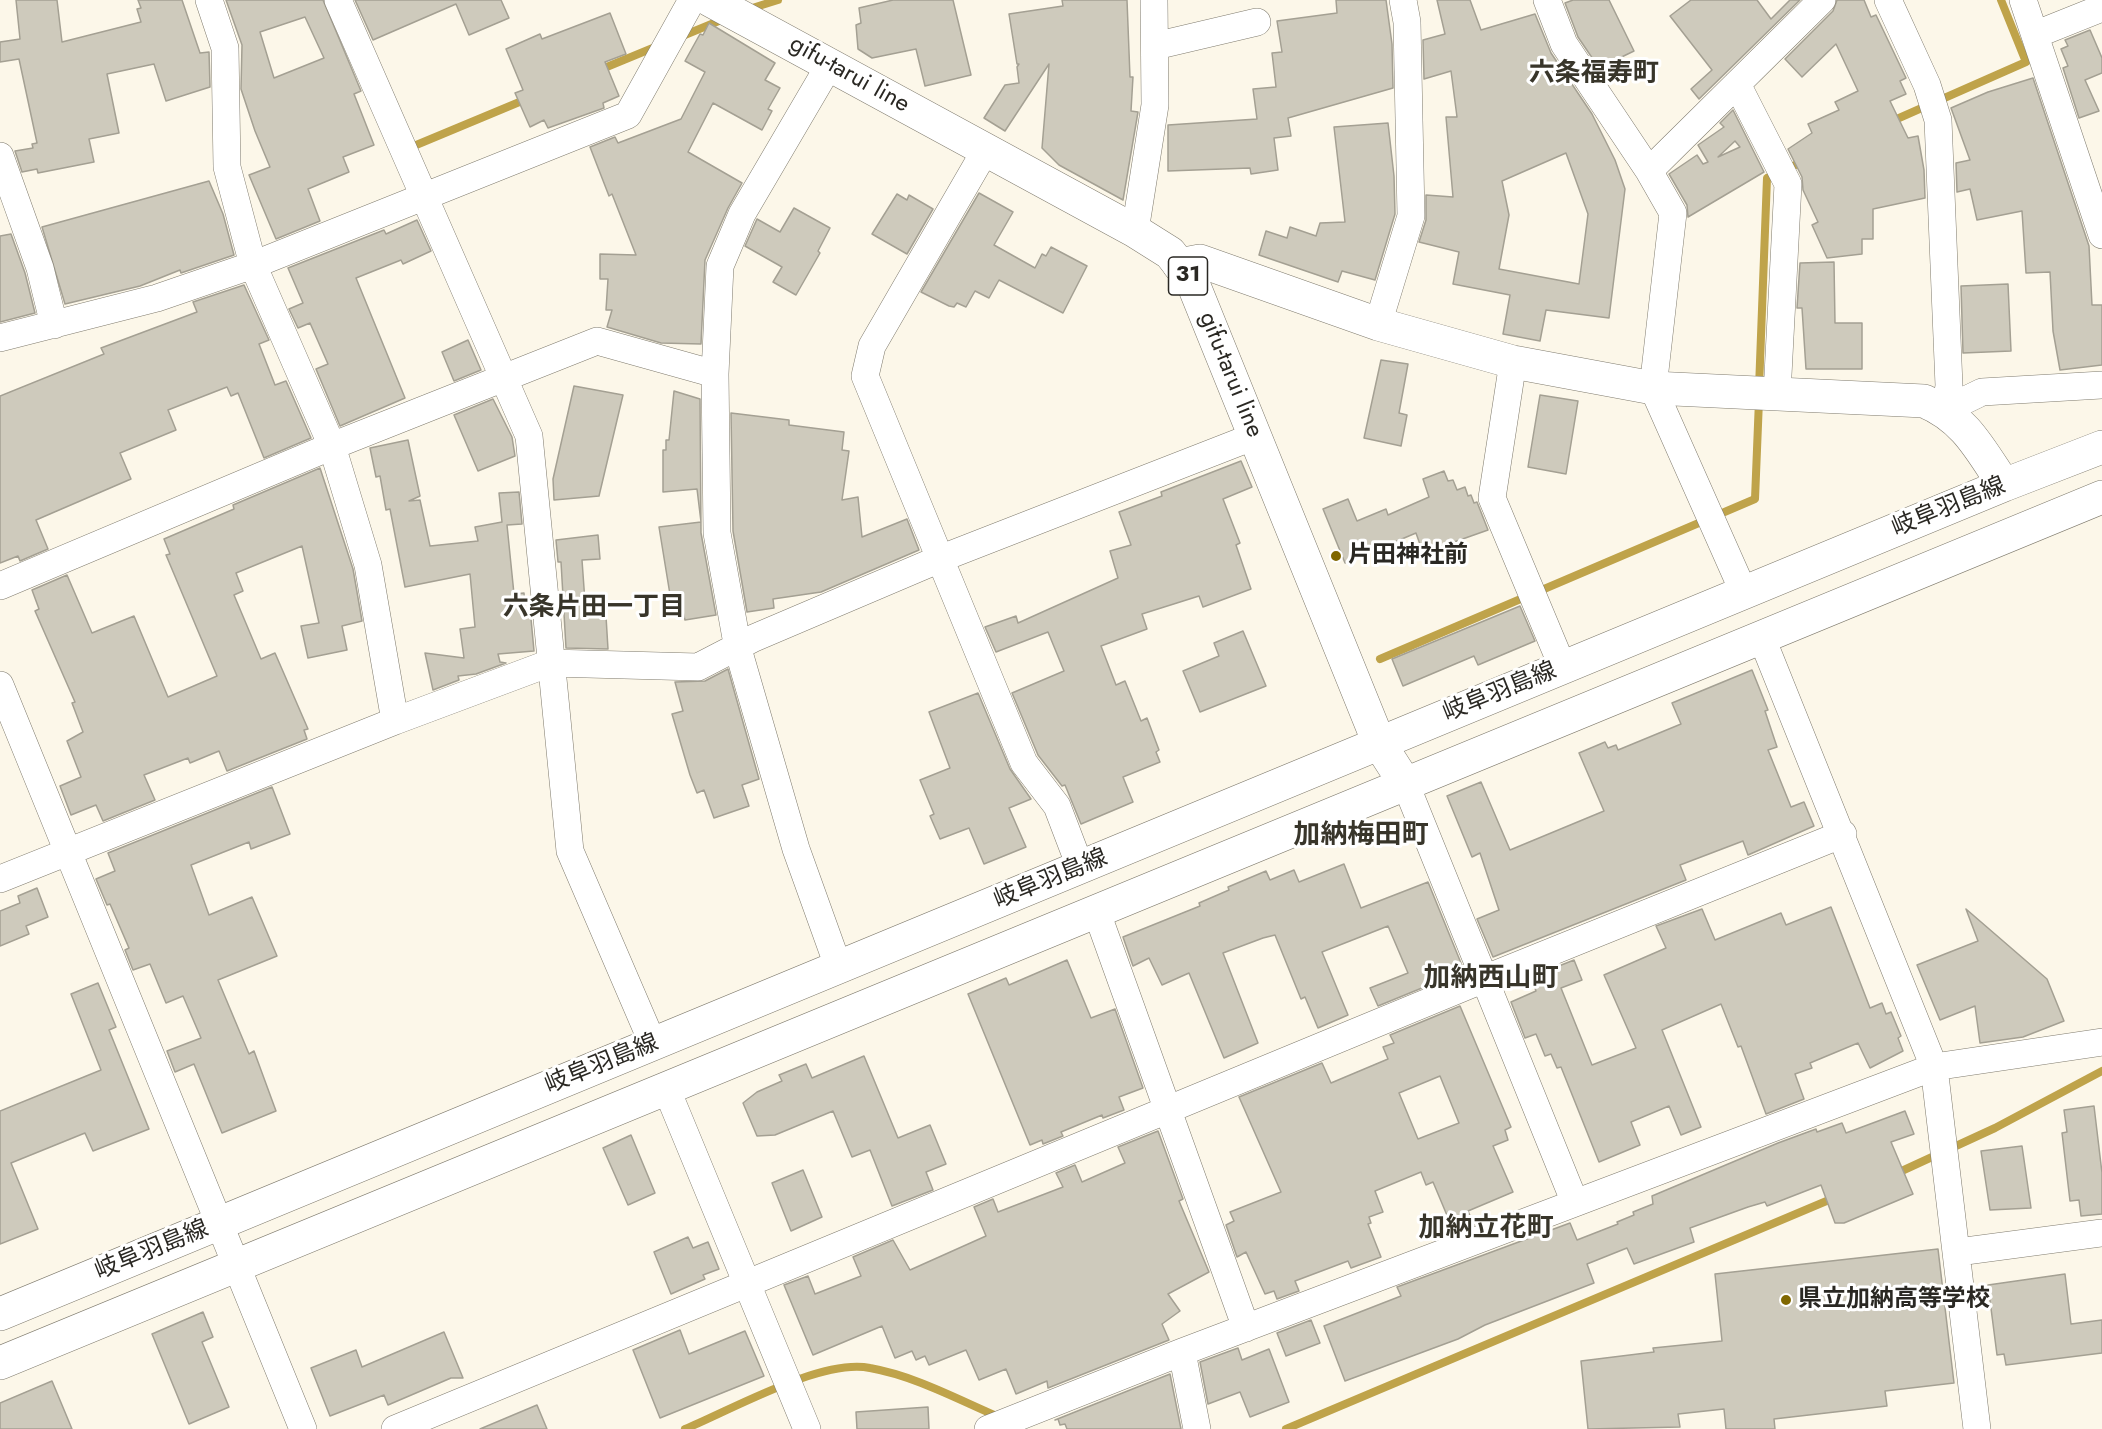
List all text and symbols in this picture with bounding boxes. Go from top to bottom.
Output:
street label: gifu-tarui line [784,30,914,120]
district label: 六条福寿町 [1529,59,1659,91]
road number: 31 [1168,257,1208,295]
street label: gifu-tarui line [1192,308,1268,442]
street label: 岐阜羽島線 [1888,472,2010,544]
place label: 片田神社前 [1348,542,1468,570]
marker: 片田神社前 [1329,549,1343,563]
district label: 六条片田一丁目 [503,593,685,625]
street label: 岐阜羽島線 [1439,657,1561,729]
district label: 加納梅田町 [1294,820,1428,852]
street label: 岐阜羽島線 [990,844,1112,916]
district label: 加納西山町 [1424,963,1558,995]
street label: 岐阜羽島線 [541,1029,663,1101]
district label: 加納立花町 [1419,1213,1553,1245]
street label: 岐阜羽島線 [91,1215,213,1287]
place label: 県立加納高等学校 [1798,1286,1990,1314]
marker: 県立加納高等学校 [1779,1293,1793,1307]

